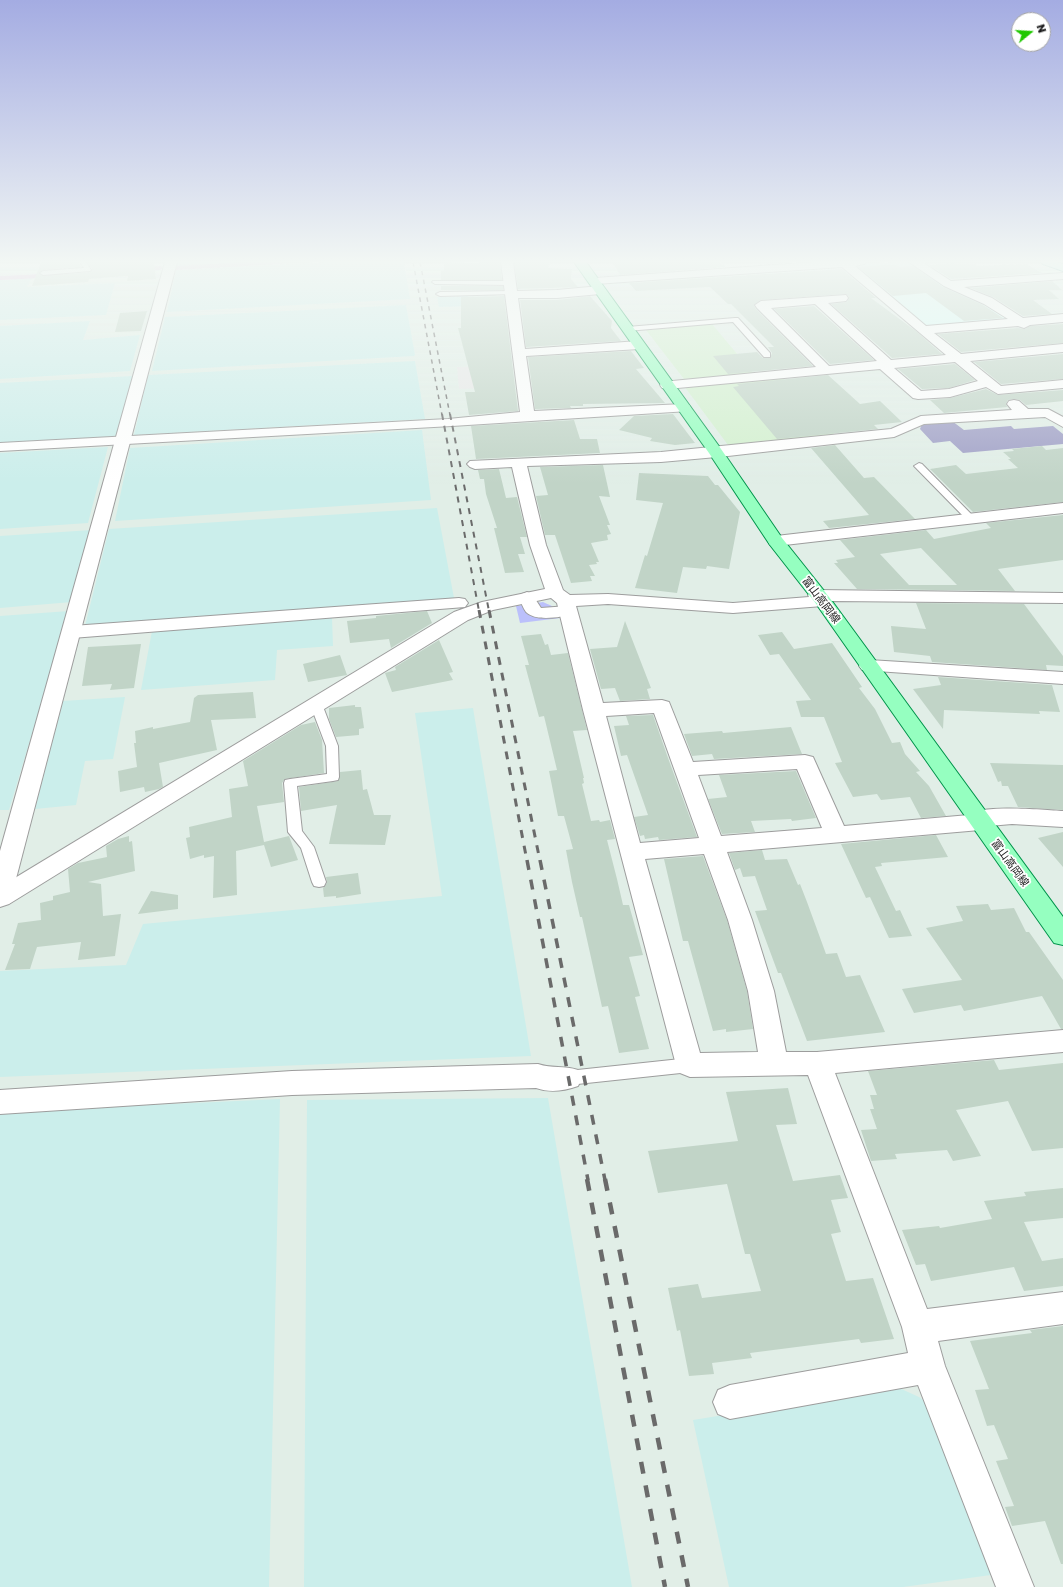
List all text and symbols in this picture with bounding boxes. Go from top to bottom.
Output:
north arrow [1011,12,1051,52]
text: N [1034,22,1049,34]
street label: 富山高岡線 [799,574,843,626]
street label: 富山高岡線 [988,837,1032,889]

